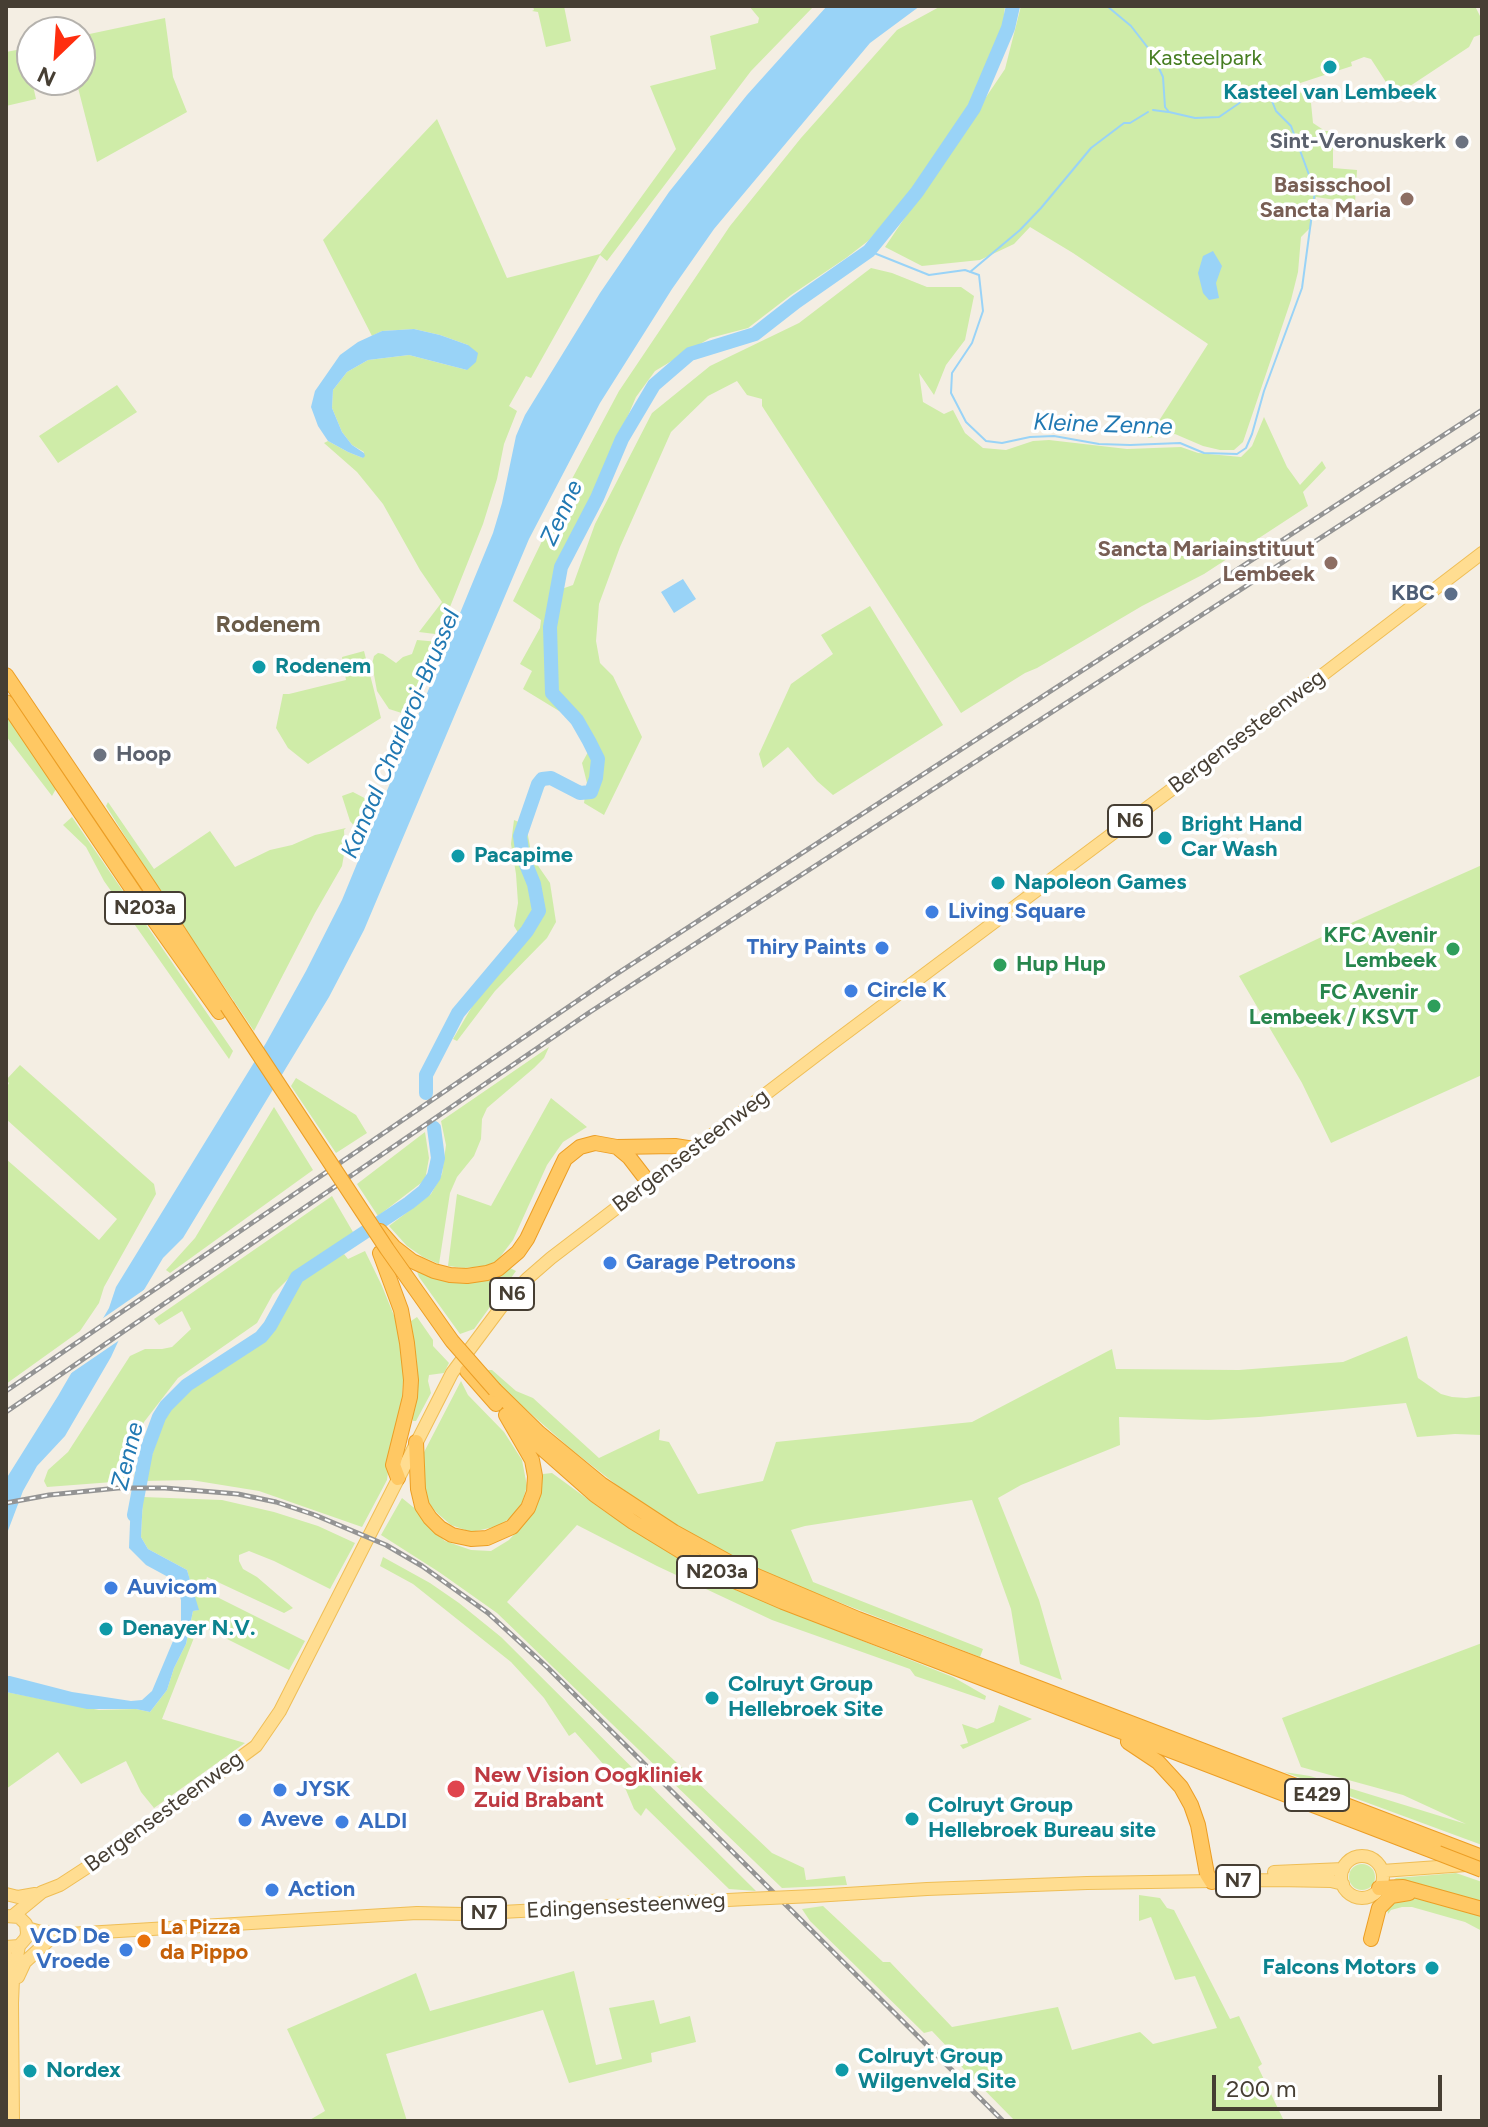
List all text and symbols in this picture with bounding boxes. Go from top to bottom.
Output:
north arrow [16,16,96,96]
park label: Kasteelpark [1148,46,1262,72]
marker: Kasteel van Lembeek [1321,58,1339,76]
text: N [33,61,60,92]
place label: Kasteel van Lembeek [1223,80,1437,106]
place label: Sint-Veronuskerk [1269,129,1446,155]
marker: Sint-Veronuskerk [1453,133,1471,151]
place label: Basisschool Sancta Maria [1259,173,1391,224]
marker: Basisschool Sancta Maria [1398,190,1416,208]
water label: Kleine Zenne [1033,408,1173,442]
water label: Zenne [534,476,590,550]
place label: Sancta Mariainstituut Lembeek [1098,537,1315,588]
marker: Sancta Mariainstituut Lembeek [1322,554,1340,572]
place label: KBC [1391,581,1435,607]
marker: KBC [1442,585,1460,603]
water label: Kanaal Charleroi-Brussel [335,605,467,863]
district label: Rodenem [216,611,320,639]
place label: Rodenem [275,654,371,680]
marker: Rodenem [250,658,268,676]
street label: Bergensesteenweg [1164,665,1330,799]
place label: Hoop [116,742,171,768]
marker: Hoop [91,746,109,764]
road number: N6 [1108,805,1152,837]
place label: Bright Hand Car Wash [1181,812,1302,864]
marker: Bright Hand Car Wash [1156,829,1174,847]
place label: Pacapime [474,843,573,869]
marker: Pacapime [449,847,467,865]
place label: Napoleon Games [1014,870,1187,896]
marker: Napoleon Games [989,874,1007,892]
road number: N203a [105,892,185,924]
place label: Living Square [948,899,1086,925]
marker: Living Square [923,903,941,921]
place label: KFC Avenir Lembeek [1324,923,1437,974]
place label: Thiry Paints [746,935,866,961]
marker: Thiry Paints [873,939,891,957]
marker: KFC Avenir Lembeek [1444,940,1462,958]
place label: Hup Hup [1016,952,1106,978]
marker: Hup Hup [991,956,1009,974]
place label: Circle K [867,978,947,1004]
place label: FC Avenir Lembeek / KSVT [1249,980,1418,1032]
marker: Circle K [842,982,860,1000]
marker: FC Avenir Lembeek / KSVT [1425,997,1443,1015]
street label: Bergensesteenweg [608,1084,774,1218]
place label: Garage Petroons [626,1250,796,1276]
marker: Garage Petroons [601,1254,619,1272]
road number: N6 [490,1278,534,1310]
water label: Zenne [106,1419,150,1493]
road number: N203a [677,1556,757,1588]
place label: Auvicom [127,1575,217,1601]
marker: Auvicom [102,1579,120,1597]
place label: Denayer N.V. [122,1616,255,1642]
marker: Denayer N.V. [97,1620,115,1638]
place label: Colruyt Group Hellebroek Site [728,1672,883,1724]
marker: Colruyt Group Hellebroek Site [703,1689,721,1707]
street label: Bergensesteenweg [80,1746,248,1878]
place label: New Vision Oogkliniek Zuid Brabant [474,1763,703,1814]
place label: JYSK [296,1777,350,1803]
marker: New Vision Oogkliniek Zuid Brabant [445,1778,467,1800]
road number: E429 [1285,1779,1349,1811]
marker: JYSK [271,1781,289,1799]
place label: Colruyt Group Hellebroek Bureau site [928,1793,1156,1844]
place label: Aveve [261,1807,323,1833]
place label: ALDI [358,1809,407,1835]
marker: Colruyt Group Hellebroek Bureau site [903,1810,921,1828]
marker: Aveve [236,1811,254,1829]
marker: ALDI [333,1813,351,1831]
road number: N7 [1216,1865,1260,1897]
place label: Action [288,1877,355,1903]
marker: Action [263,1881,281,1899]
street label: Edingensesteenweg [526,1888,726,1924]
road number: N7 [462,1897,506,1929]
place label: La Pizza da Pippo [160,1915,248,1966]
place label: VCD De Vroede [30,1924,110,1976]
marker: La Pizza da Pippo [135,1932,153,1950]
marker: VCD De Vroede [117,1941,135,1959]
place label: Falcons Motors [1262,1955,1416,1981]
marker: Falcons Motors [1423,1959,1441,1977]
place label: Colruyt Group Wilgenveld Site [858,2044,1016,2096]
place label: Nordex [46,2058,121,2084]
scale bar [1216,2059,1446,2109]
marker: Colruyt Group Wilgenveld Site [833,2061,851,2079]
marker: Nordex [21,2062,39,2080]
text: 200 m [1226,2074,1297,2103]

